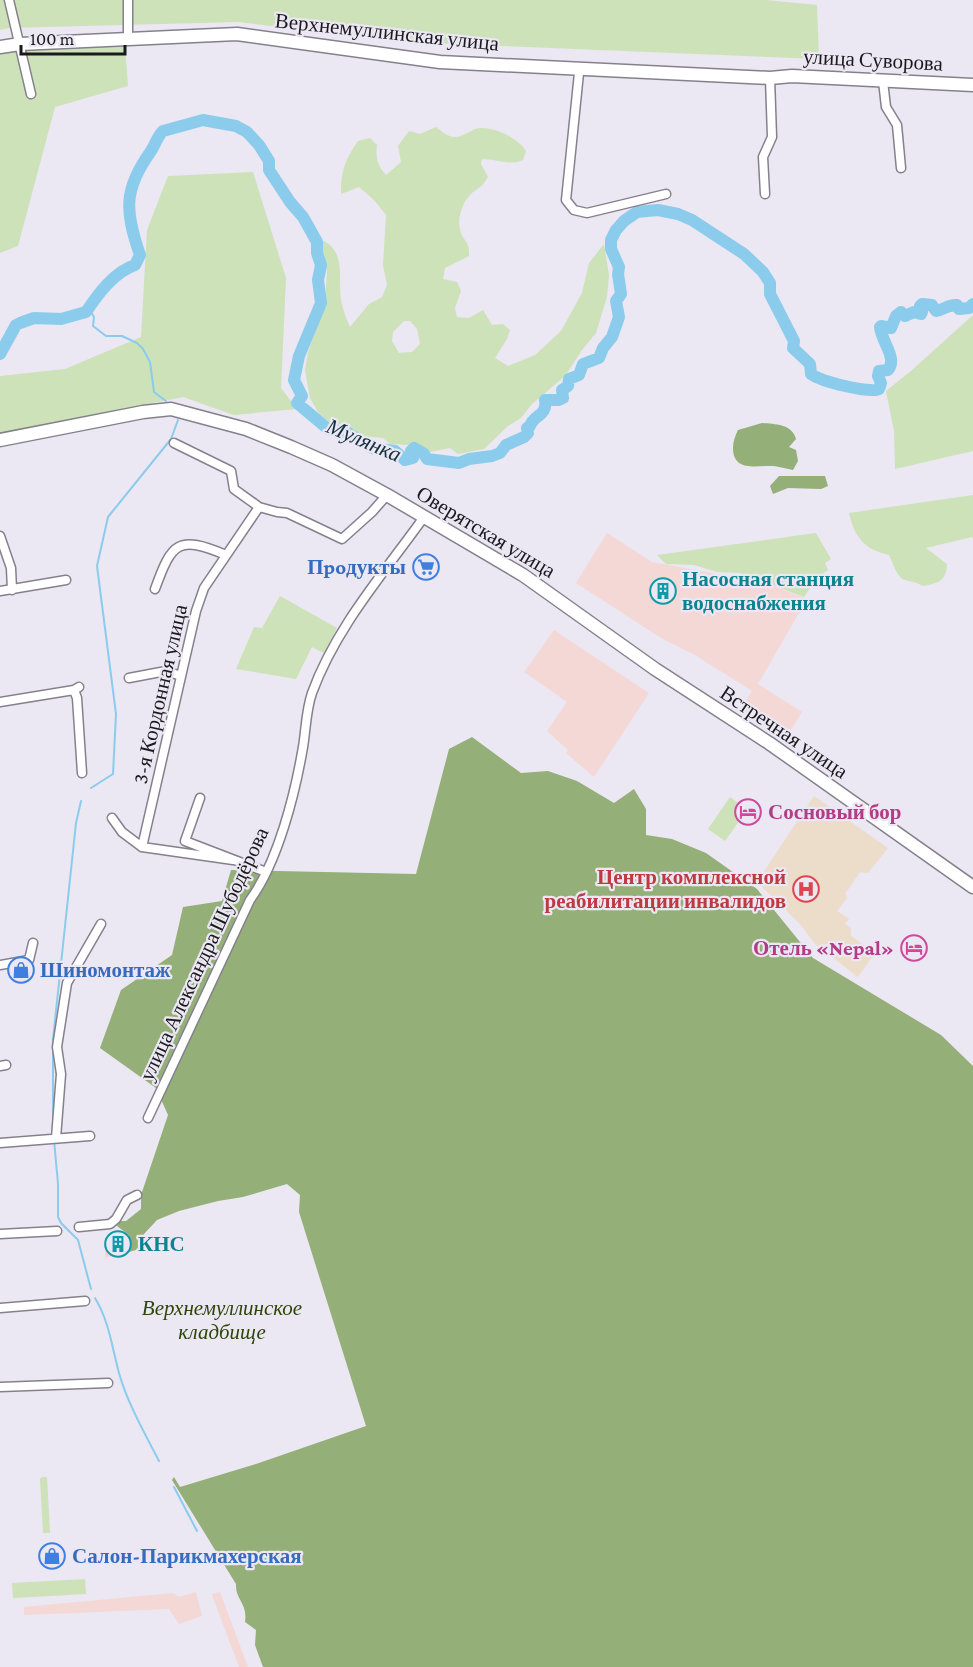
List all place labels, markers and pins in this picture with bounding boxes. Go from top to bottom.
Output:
supermarket icon: Пpoдукты [411,552,441,582]
place label: Пpoдукты [307,555,406,579]
place label: Насосная станция водоснабжения [682,567,854,615]
building icon: Насосная станция водоснабжения [648,576,678,606]
hotel icon: Сосновый бор [733,797,763,827]
place label: Сосновый бор [768,800,901,824]
place label: Центр комплексной реабилитации инвалидов [545,865,786,913]
hospital icon: Центр комплексной реабилитации инвалидов [791,874,821,904]
hotel icon: Отель «Nepal» [899,933,929,963]
place label: Отель «Nepal» [753,936,894,960]
shop icon: Шиномонтаж [6,955,36,985]
place label: Шиномонтаж [40,958,171,982]
building icon: КНС [103,1229,133,1259]
place label: КНС [138,1232,185,1256]
shop icon: Салон-Парикмахерская [37,1541,67,1571]
place label: Салон-Парикмахерская [72,1544,302,1568]

